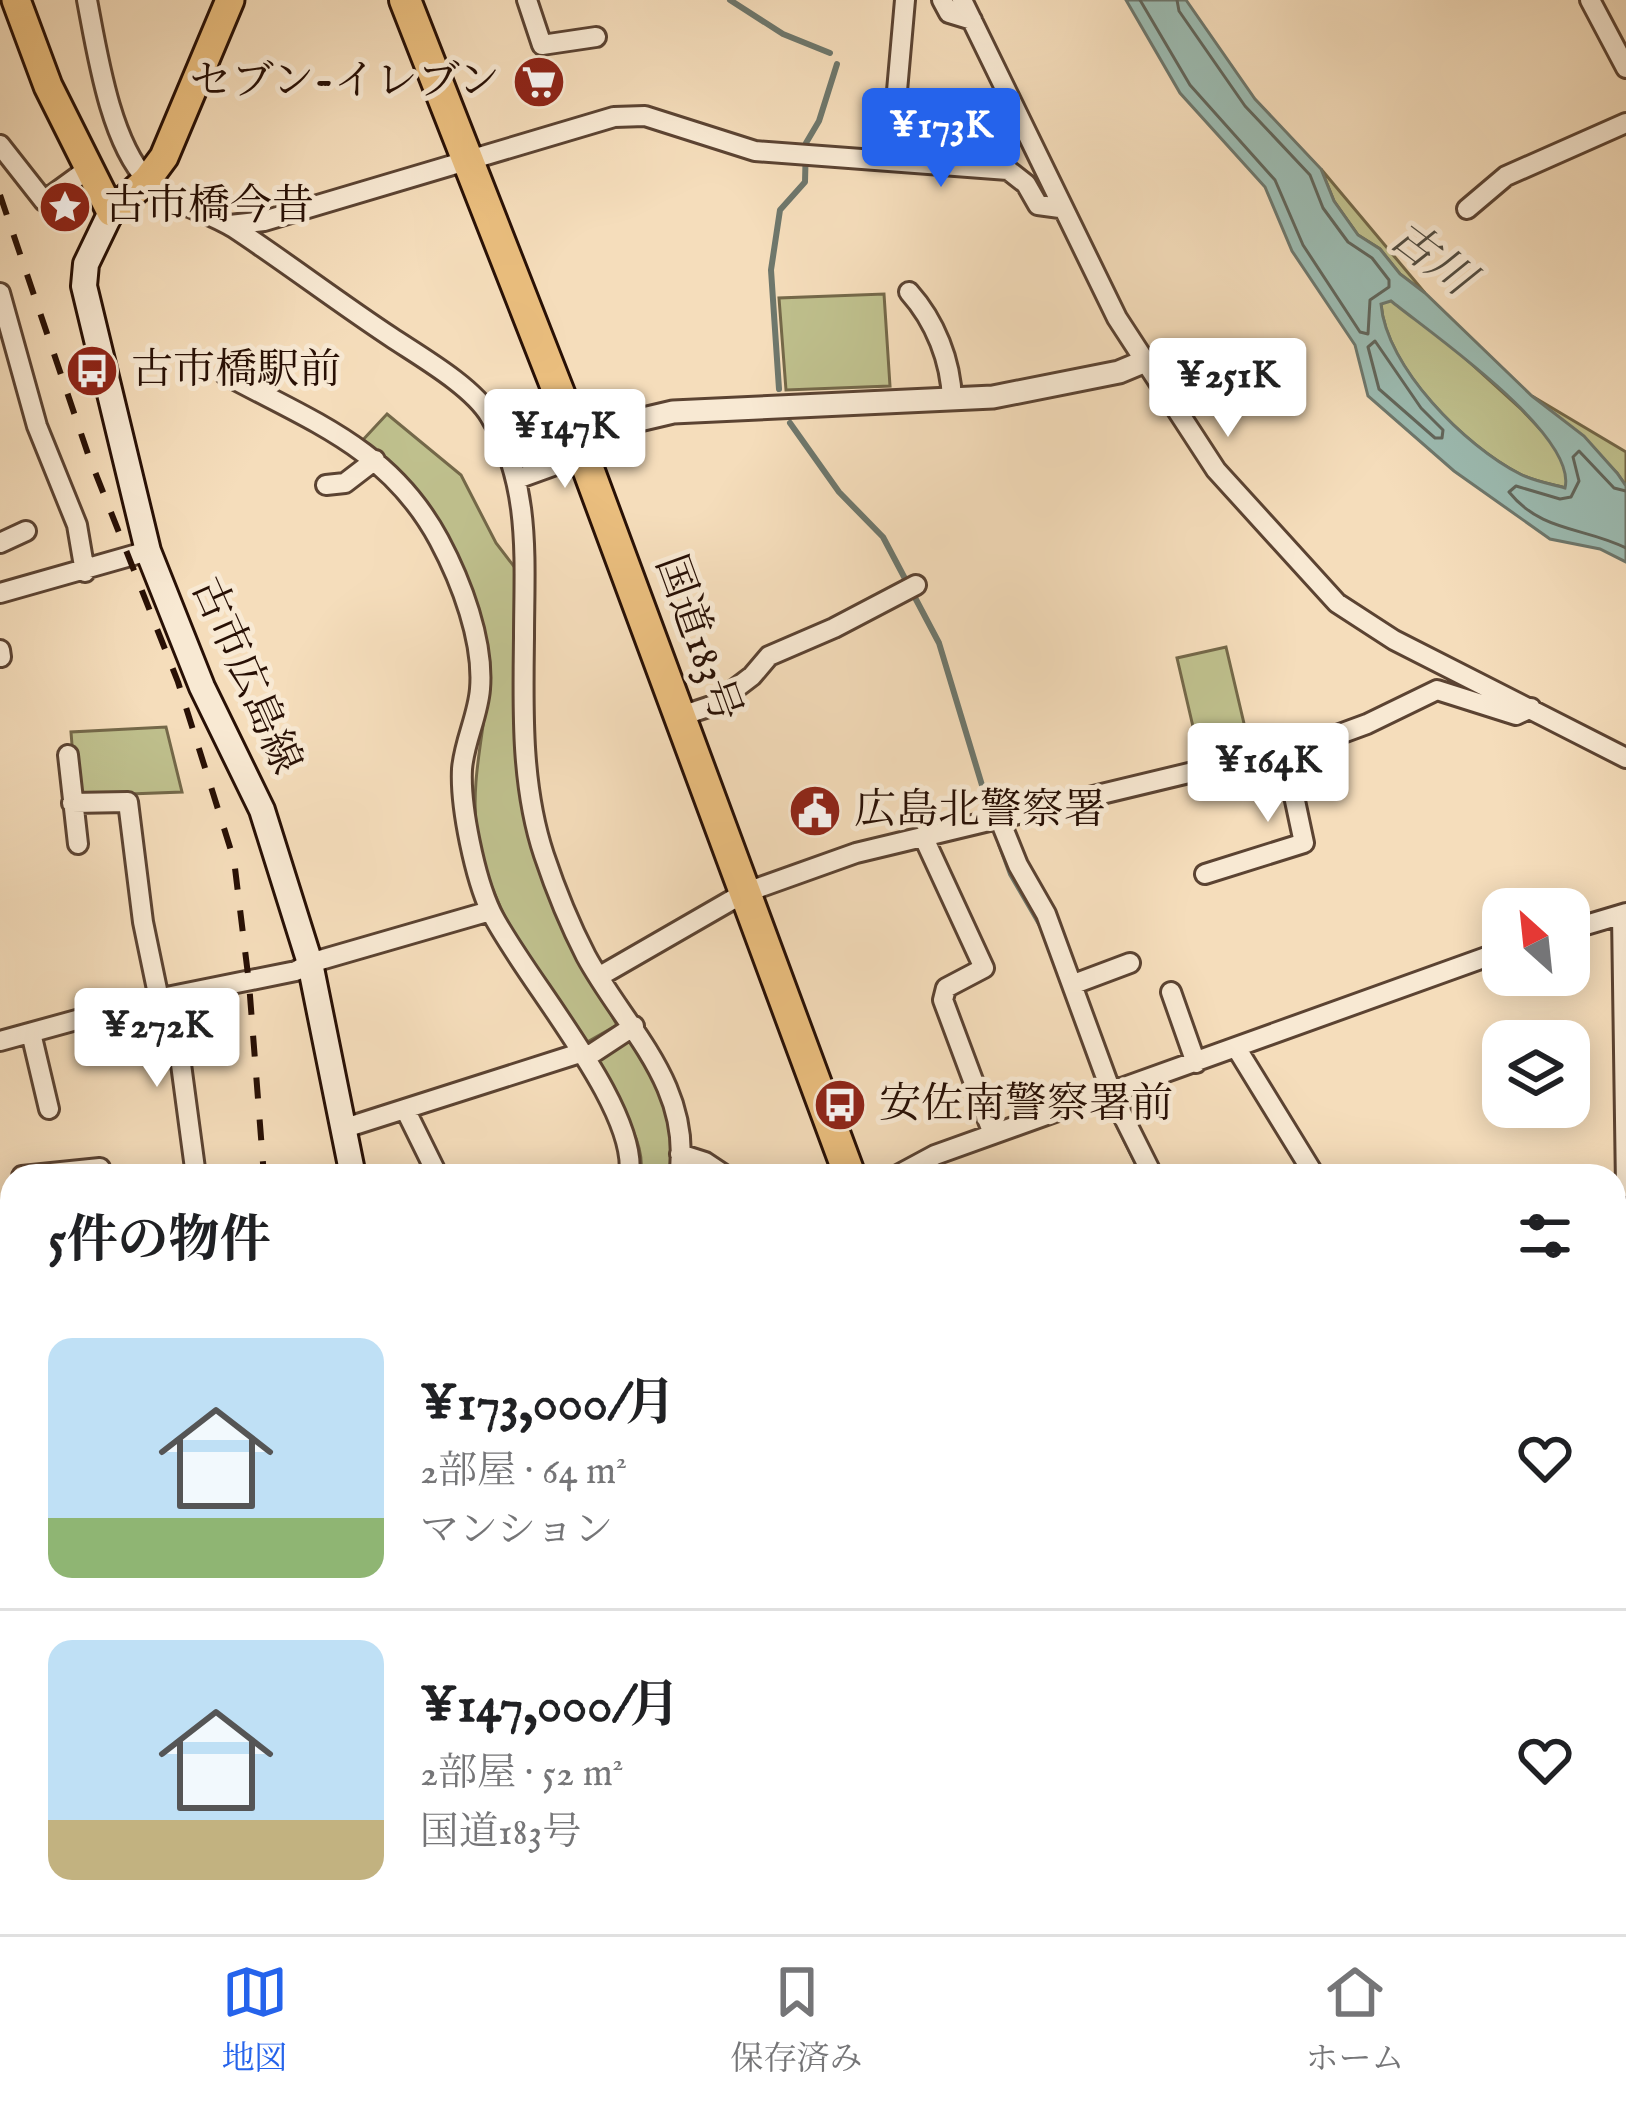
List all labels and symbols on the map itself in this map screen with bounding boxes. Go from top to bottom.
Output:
supermarket icon: セブン-イレブン [511,54,567,110]
place label: セブン-イレブン [190,56,500,109]
pin: ¥173K [857,88,1025,190]
place icon: 古市橋今昔 [37,179,93,235]
place label: 古市橋今昔 [104,181,314,234]
water label: 古川 [1378,209,1488,312]
pin: ¥251K [1144,338,1312,440]
bus stop icon: 古市橋駅前 [64,343,120,399]
place label: 古市橋駅前 [131,345,341,398]
pin: ¥147K [481,389,649,491]
street label: 国道183号 [642,548,752,730]
street label: 古市広島線 [178,569,312,783]
pin: ¥164K [1184,723,1352,825]
public building icon: 広島北警察署 [787,783,843,839]
place label: 広島北警察署 [854,785,1106,838]
north arrow [1482,888,1590,996]
pin: ¥272K [73,988,241,1090]
bus stop icon: 安佐南警察署前 [812,1077,868,1133]
place label: 安佐南警察署前 [879,1079,1173,1132]

